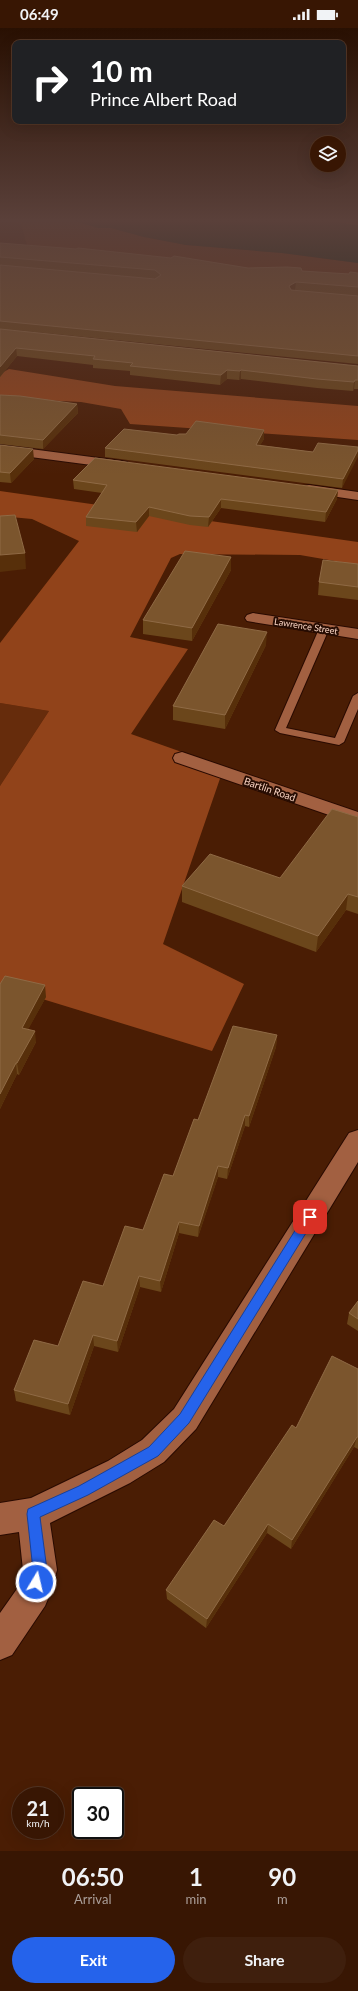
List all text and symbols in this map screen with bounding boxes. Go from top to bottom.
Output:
text: 06:49 [20,5,59,23]
text: 10 m [90,54,153,88]
icon: right [24,56,76,108]
text: Prince Albert Road [90,88,237,110]
map controls [310,136,346,172]
button: layers [310,136,346,172]
street label: Lawrence Street [274,616,339,637]
street label: Bartlin Road [243,775,297,803]
pin [293,1200,327,1234]
icon: arrive [299,1206,321,1228]
position arrow [15,1561,57,1603]
speed limit sign: 30 [72,1787,124,1839]
text: 21 [26,1796,50,1820]
text: km/h [26,1817,50,1829]
text: 06:50 [62,1862,124,1891]
text: 1 [189,1862,203,1891]
text: 90 [268,1862,296,1891]
text: Arrival [74,1891,111,1907]
text: min [185,1891,207,1907]
text: m [277,1891,288,1907]
button: Exit [12,1937,175,1983]
button: Share [183,1937,346,1983]

